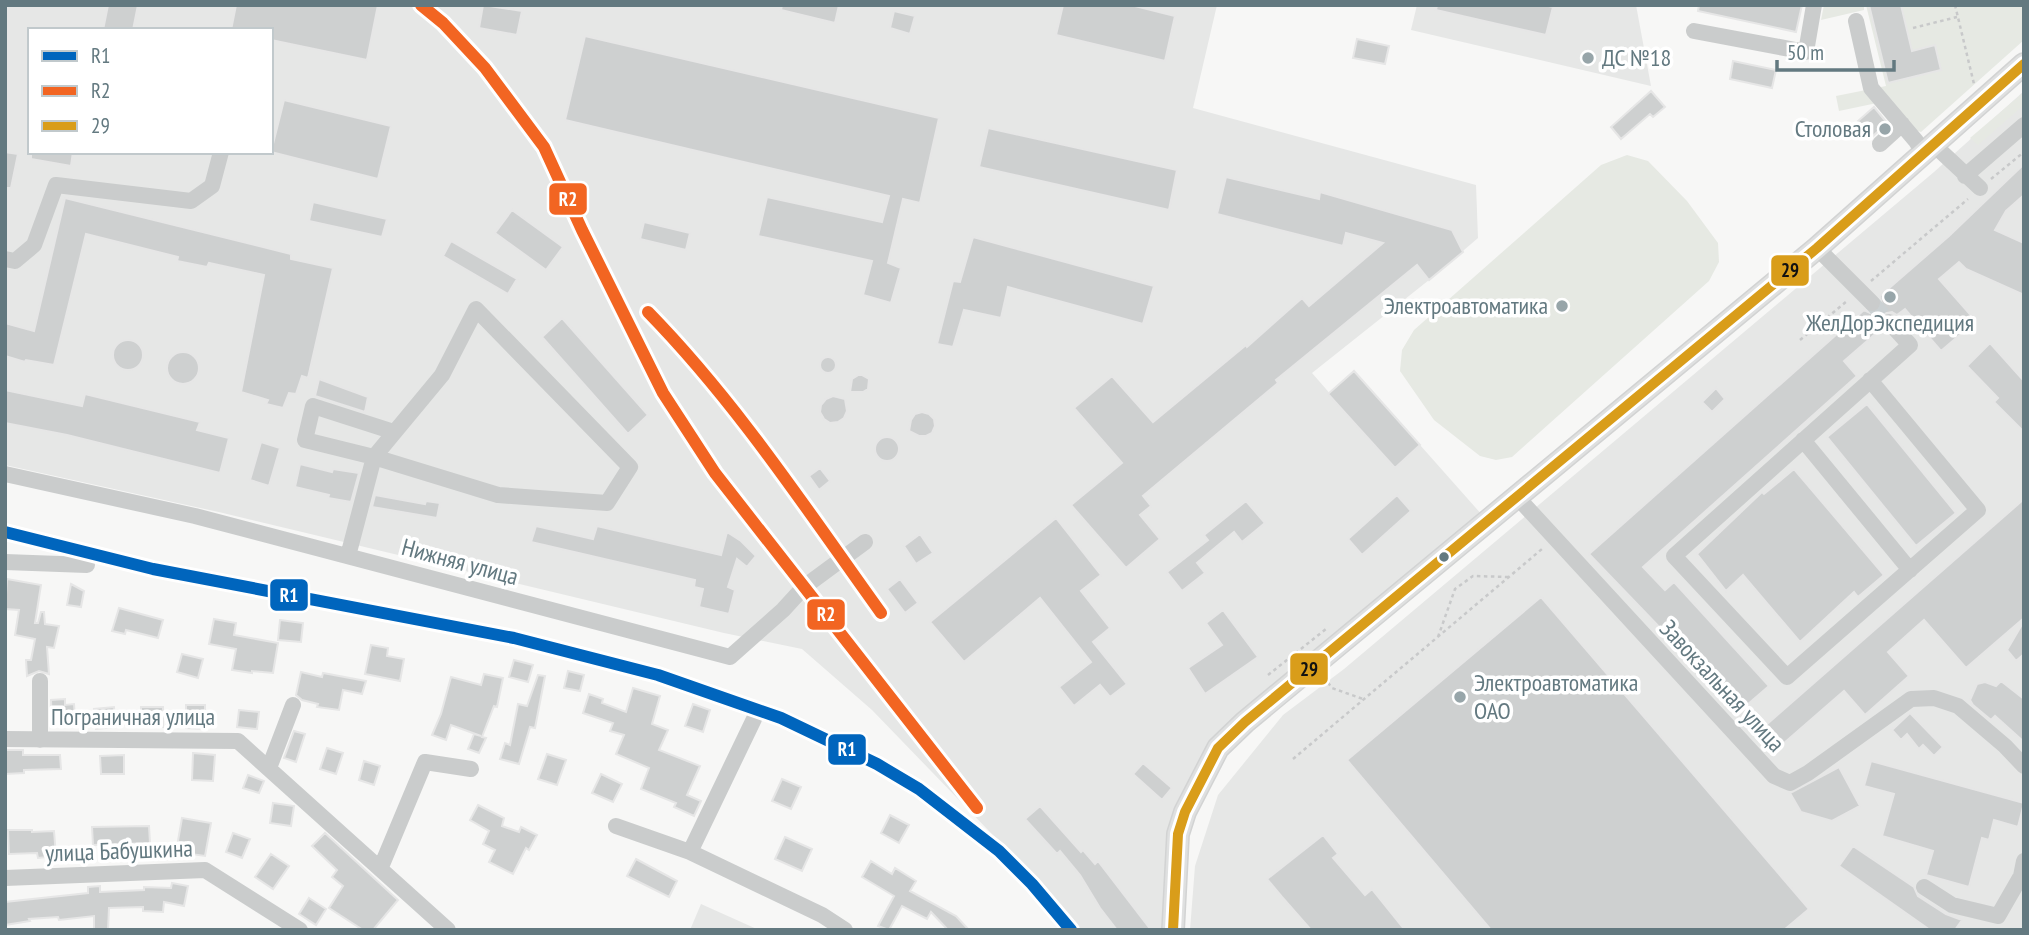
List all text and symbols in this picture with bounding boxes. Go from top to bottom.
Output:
legend [28,28,273,154]
scale bar [1777,28,1894,72]
text: 50 m [1787,39,1824,66]
text: R1 [91,42,111,69]
place label: ДС №18 [1602,42,1671,73]
marker: ДС №18 [1580,50,1596,66]
text: R2 [91,77,111,104]
text: 29 [91,112,110,139]
place label: Столовая [1795,113,1871,144]
marker: Столовая [1877,121,1893,137]
line badge: R2 [548,182,588,216]
text: R2 [559,187,577,211]
line badge: 29 [1770,254,1810,287]
text: 29 [1781,258,1799,282]
marker: ЖелДорЭкспедиция [1882,289,1898,305]
place label: Электроавтоматика [1384,290,1548,321]
marker: Электроавтоматика [1554,298,1570,314]
place label: ЖелДорЭкспедиция [1805,307,1974,338]
street label: Нижняя улица [398,531,522,592]
unlabelled marker [1437,550,1451,564]
line badge: R1 [269,578,309,612]
text: R1 [280,583,298,607]
line badge: R2 [806,598,846,631]
text: R2 [817,602,835,626]
street label: Завокзальная улица [1653,613,1792,758]
line badge: 29 [1289,652,1329,686]
text: 29 [1300,657,1318,681]
place label: Электроавтоматика ОАО [1474,667,1638,726]
marker: Электроавтоматика ОАО [1452,689,1468,705]
street label: Пограничная улица [51,701,215,732]
line badge: R1 [827,733,867,766]
text: R1 [838,737,856,761]
street label: улица Бабушкина [45,832,193,869]

